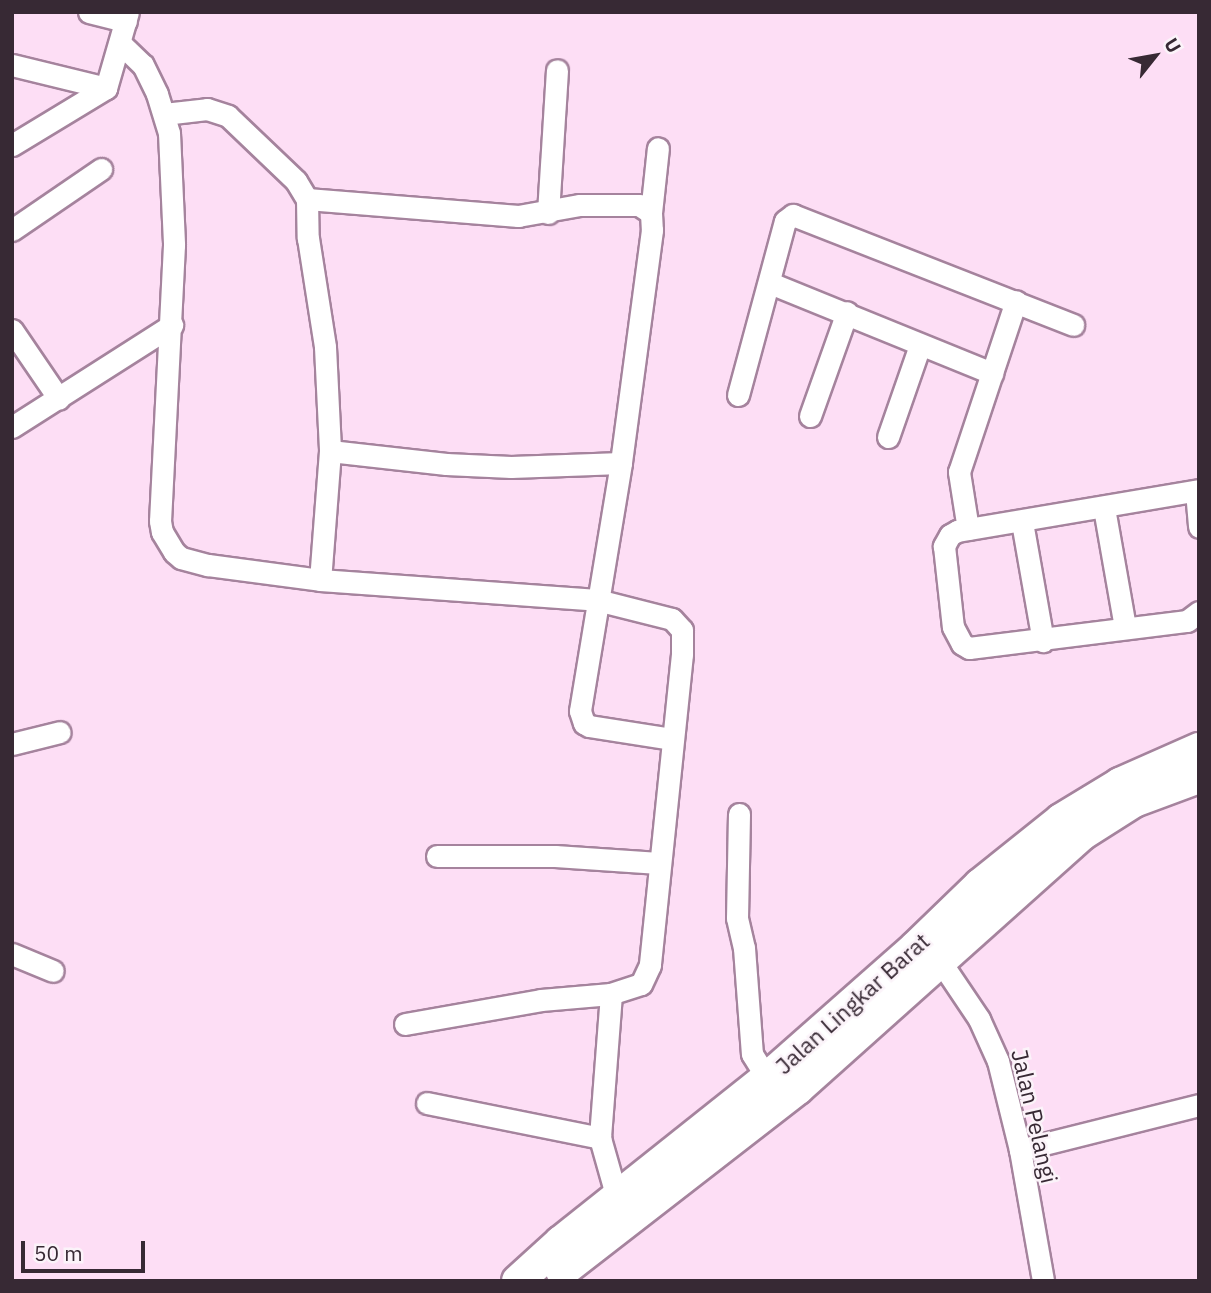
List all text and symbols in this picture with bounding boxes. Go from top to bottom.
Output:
north arrow [1120,21,1190,91]
text: U [1159,33,1187,57]
street label: Jalan Lingkar Barat [769,927,935,1079]
street label: Jalan Pelangi [1006,1046,1064,1186]
scale bar [24,1226,149,1270]
text: 50 m [34,1239,83,1267]

